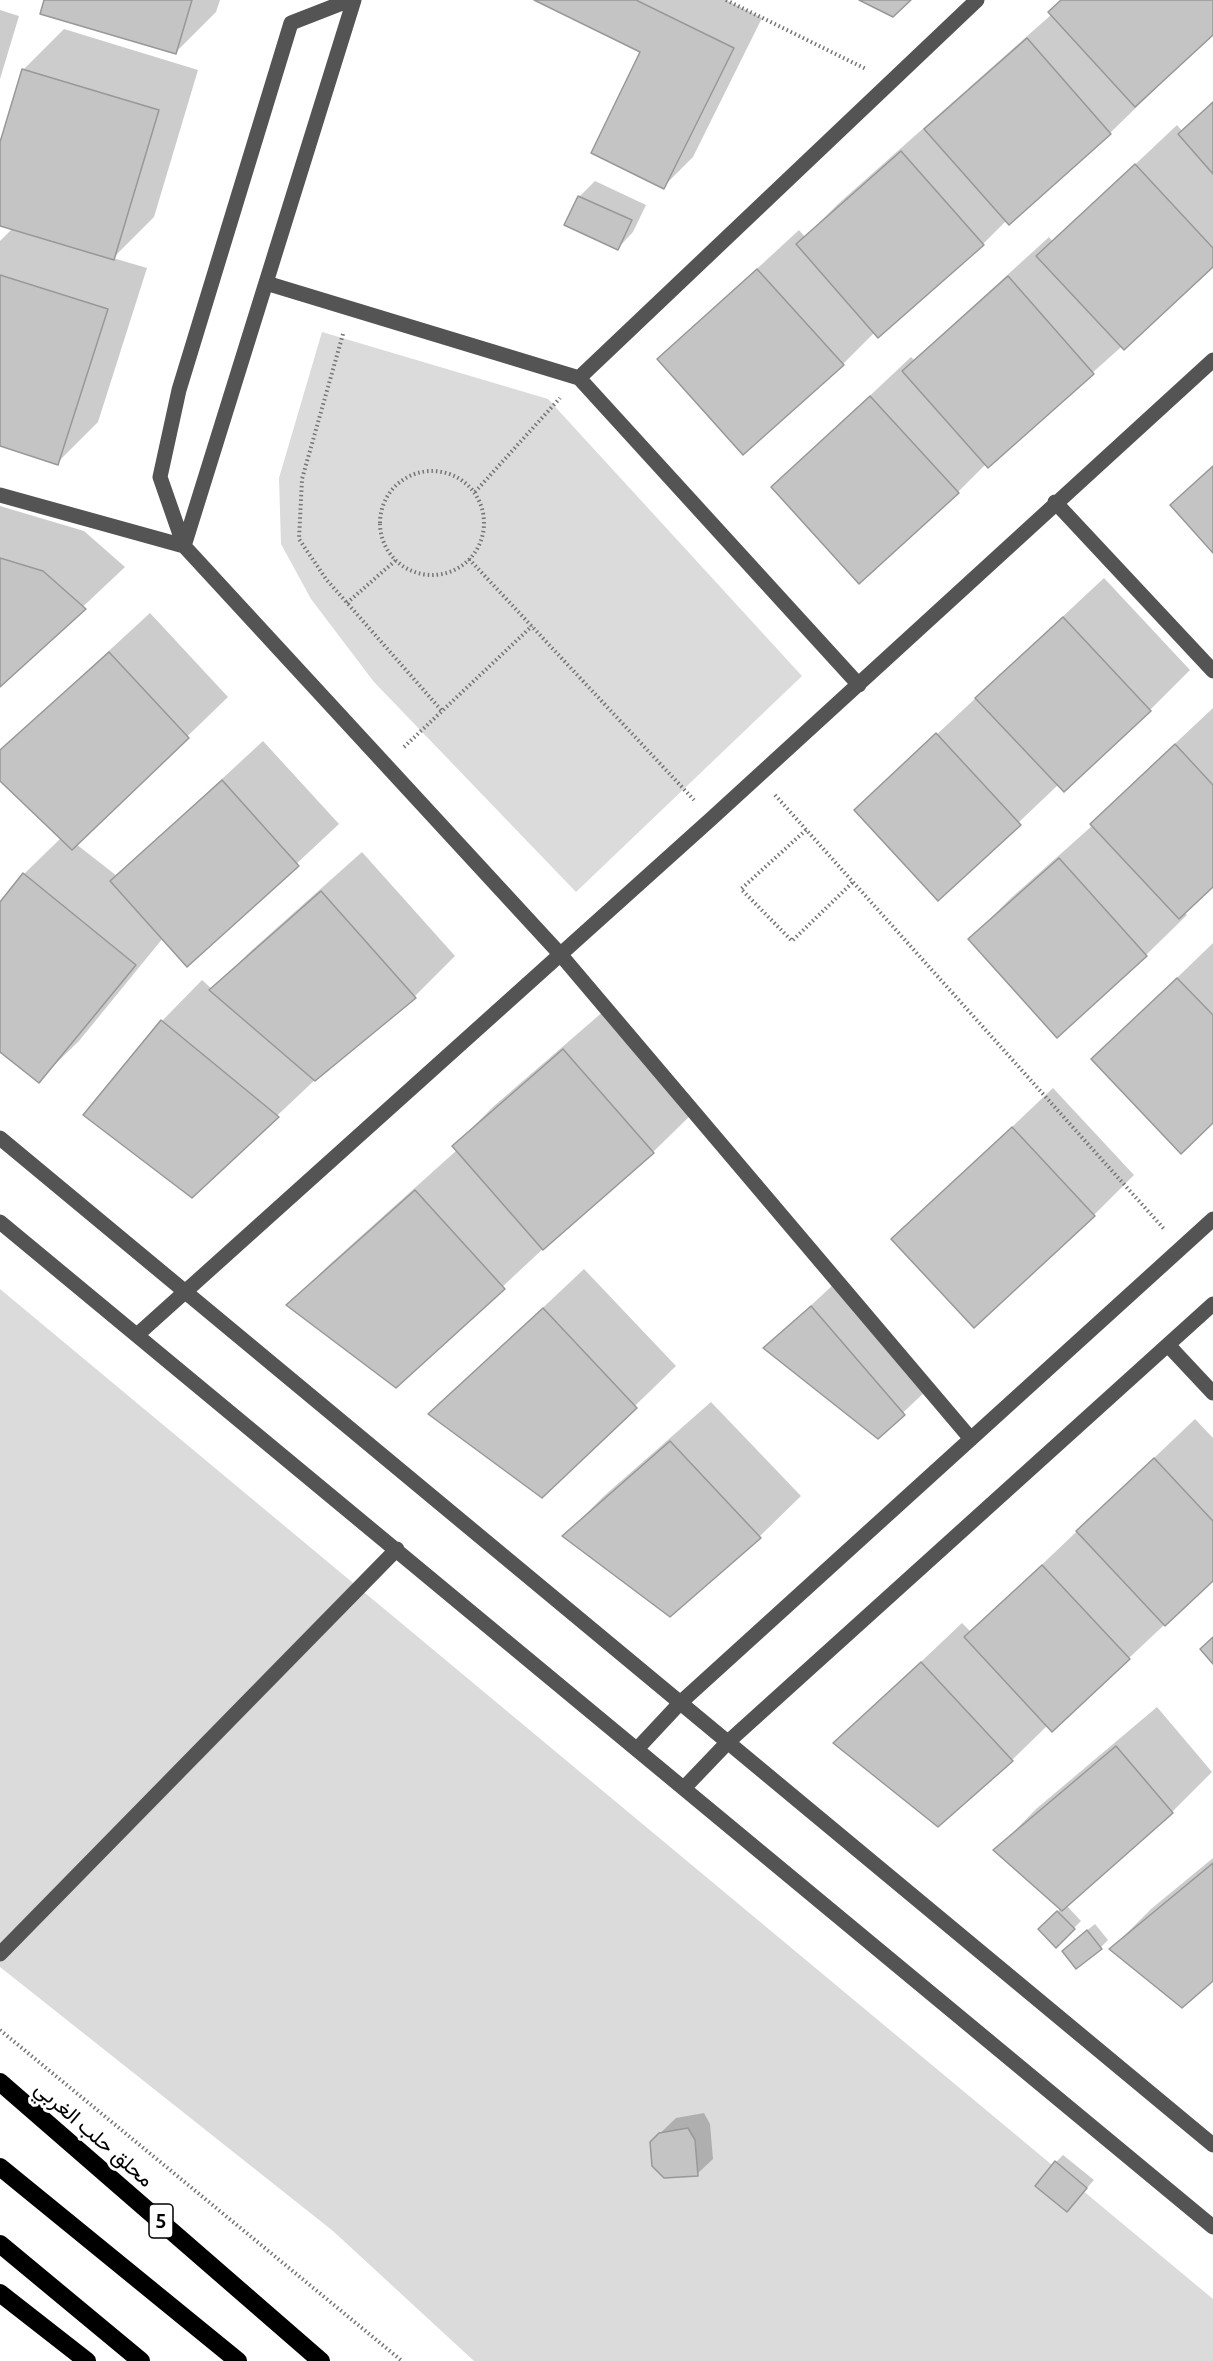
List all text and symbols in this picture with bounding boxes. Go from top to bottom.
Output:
street label: محلق حلب الغربي [30,2076,158,2192]
road number: 5 [149,2204,173,2238]

